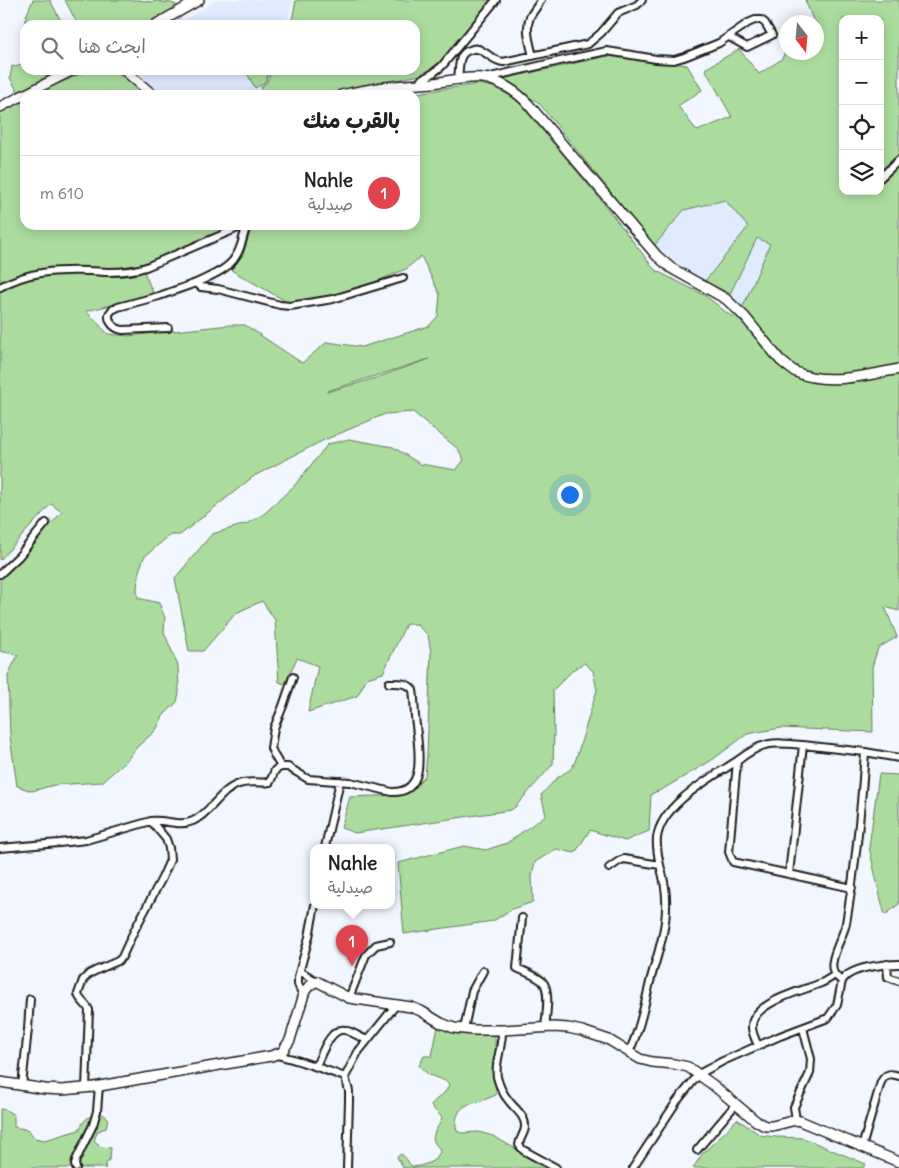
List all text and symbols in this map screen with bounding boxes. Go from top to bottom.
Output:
north arrow [779,15,824,60]
map controls [839,15,884,195]
button: + [839,15,884,60]
search box [20,20,420,75]
icon: search [38,34,66,62]
text: ابحث هنا [78,34,146,58]
button: − [839,60,884,105]
button: locate [839,105,884,150]
text: بالقرب منك [303,107,400,134]
button: layers [839,150,884,195]
text: Nahle [304,168,353,192]
text: 610 m [40,183,84,203]
text: 1 [381,183,387,203]
text: صيدلية [308,194,353,214]
your location [557,482,583,508]
popup [310,844,395,909]
text: Nahle [328,851,377,875]
text: صيدلية [328,877,373,897]
pin: 1 [336,925,368,966]

